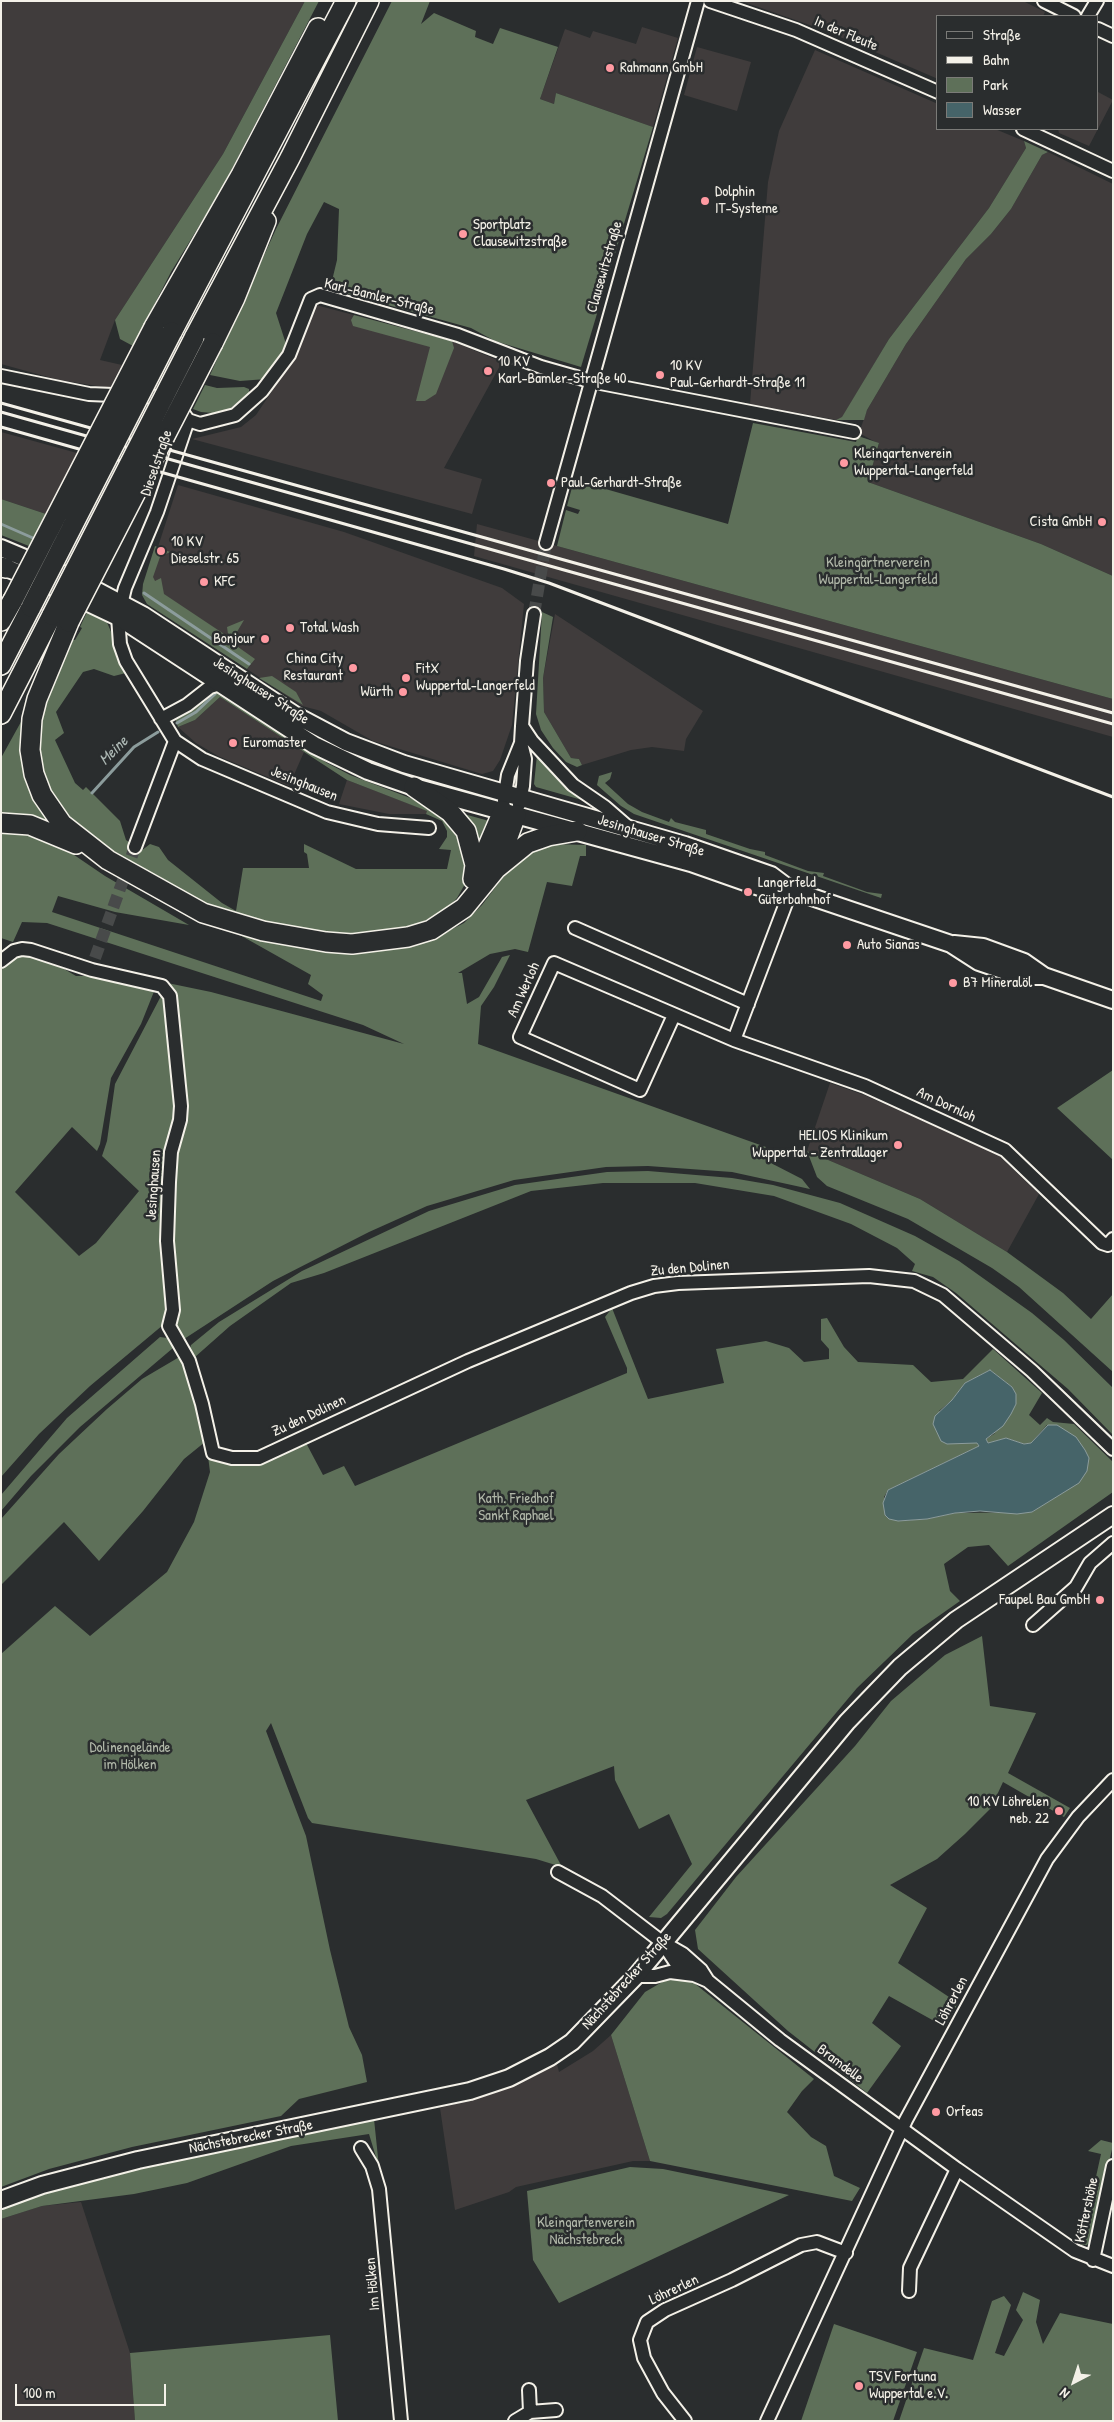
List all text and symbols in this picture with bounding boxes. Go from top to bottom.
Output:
street label: In der Fleute [811,13,881,55]
legend [936,15,1099,130]
text: Straße [983,24,1021,45]
text: Bahn [983,49,1010,70]
place label: Rahmann GmbH [620,59,703,77]
marker: Rahmann GmbH [604,62,616,74]
text: Park [983,74,1008,95]
text: Wasser [983,99,1021,120]
place label: Dolphin IT-Systeme [715,183,778,218]
marker: Dolphin IT-Systeme [699,195,711,207]
place label: Sportplatz Clausewitzstraße [473,216,567,251]
street label: Clausewitzstraße [583,219,627,315]
marker: Sportplatz Clausewitzstraße [457,228,469,240]
street label: Karl-Bamler-Straße [322,275,436,319]
place label: 10 KV Karl-Bamler-Straße 40 [498,353,626,388]
place label: 10 KV Paul-Gerhardt-Straße 11 [670,357,805,392]
marker: 10 KV Karl-Bamler-Straße 40 [482,365,494,377]
marker: 10 KV Paul-Gerhardt-Straße 11 [654,369,666,381]
street label: Dieselstraße [137,428,177,498]
place label: Kleingartenverein Wuppertal-Langerfeld [854,445,973,480]
marker: Kleingartenverein Wuppertal-Langerfeld [838,457,850,469]
place label: Paul-Gerhardt-Straße [561,474,682,492]
marker: Paul-Gerhardt-Straße [545,477,557,489]
place label: Cista GmbH [1030,513,1092,531]
marker: Cista GmbH [1096,516,1108,528]
place label: 10 KV Dieselstr. 65 [171,533,239,568]
marker: 10 KV Dieselstr. 65 [155,545,167,557]
park label: Kleingärtnerverein Wuppertal-Langerfeld [819,554,937,589]
place label: KFC [214,573,236,591]
marker: KFC [198,576,210,588]
place label: Total Wash [300,619,359,637]
marker: Total Wash [284,622,296,634]
place label: Bonjour [213,630,255,648]
marker: Bonjour [259,633,271,645]
place label: China City Restaurant [284,650,343,685]
street label: Jesinghauser Straße [210,653,312,729]
place label: FitX Wuppertal-Langerfeld [416,660,535,695]
marker: China City Restaurant [347,662,359,674]
marker: FitX Wuppertal-Langerfeld [400,672,412,684]
place label: Würth [361,683,393,701]
marker: Würth [397,686,409,698]
water label: Meine [96,733,132,769]
place label: Euromaster [243,734,306,752]
marker: Euromaster [227,737,239,749]
street label: Jesinghausen [268,762,340,806]
street label: Jesinghauser Straße [595,811,707,861]
place label: Langerfeld Güterbahnhof [758,874,831,909]
marker: Langerfeld Güterbahnhof [742,886,754,898]
place label: Auto Sianas [857,936,920,954]
marker: Auto Sianas [841,939,853,951]
street label: Am Werloh [504,960,544,1020]
place label: B7 Mineralöl [963,974,1032,992]
marker: B7 Mineralöl [947,977,959,989]
street label: Am Dornloh [914,1084,978,1126]
place label: HELIOS Klinikum Wuppertal - Zentrallager [752,1127,888,1162]
marker: HELIOS Klinikum Wuppertal - Zentrallager [892,1139,904,1151]
street label: Jesinghausen [143,1149,165,1221]
street label: Zu den Dolinen [650,1256,730,1280]
street label: Zu den Dolinen [269,1391,349,1441]
park label: Kath. Friedhof Sankt Raphael [478,1490,554,1525]
place label: Faupel Bau GmbH [999,1591,1090,1609]
marker: Faupel Bau GmbH [1094,1594,1106,1606]
park label: Dolinengelände im Hölken [89,1739,171,1774]
place label: 10 KV Löhrelen neb. 22 [967,1793,1049,1828]
marker: 10 KV Löhrelen neb. 22 [1053,1805,1065,1817]
street label: Nächstebrecker Straße [578,1928,676,2034]
street label: Löhrerlen [932,1974,972,2028]
street label: Bramdelle [813,2041,867,2087]
place label: Orfeas [946,2103,983,2121]
marker: Orfeas [930,2106,942,2118]
street label: Nächstebrecker Straße [188,2116,314,2158]
street label: Köttershöhe [1071,2176,1103,2244]
park label: Kleingartenverein Nächstebreck [537,2214,635,2249]
street label: Im Hölken [362,2257,384,2311]
street label: Löhrerlen [647,2271,701,2309]
north arrow [1049,2357,1099,2407]
place label: TSV Fortuna Wuppertal e.V. [869,2368,948,2403]
scale bar [18,2374,169,2406]
marker: TSV Fortuna Wuppertal e.V. [853,2380,865,2392]
text: 100 m [23,2382,56,2403]
text: N [1055,2384,1073,2404]

